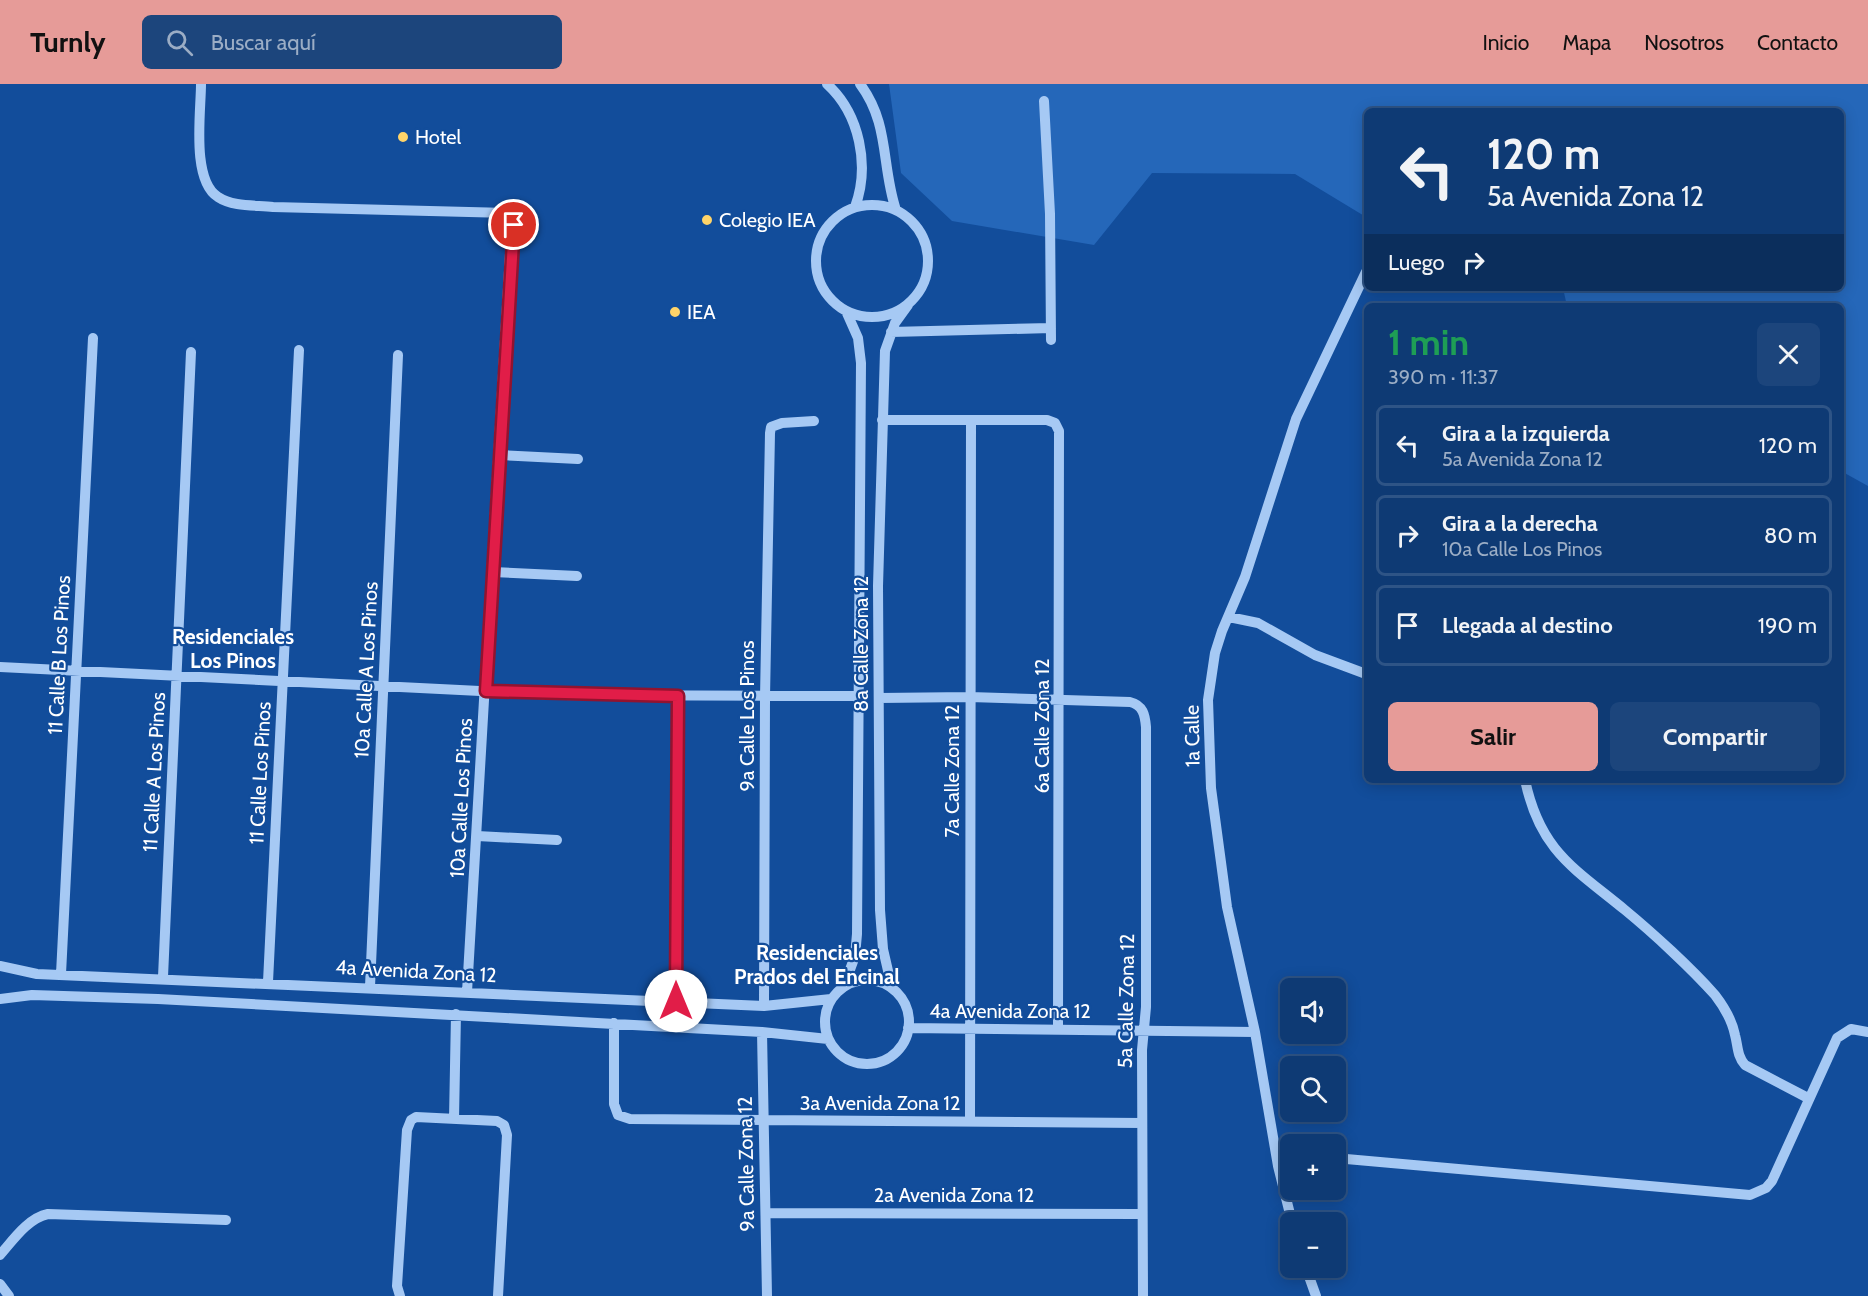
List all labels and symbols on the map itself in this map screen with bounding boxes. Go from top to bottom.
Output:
place label: Hotel [415,125,462,149]
marker: Hotel [396,130,410,144]
pin [488,199,539,250]
place label: Colegio IEA [719,208,816,232]
marker: Colegio IEA [700,213,714,227]
place label: IEA [687,300,716,324]
marker: IEA [668,305,682,319]
street label: 11 Calle B Los Pinos [43,575,75,735]
street label: 8a Calle Zona 12 [849,576,873,712]
street label: 10a Calle A Los Pinos [349,581,383,759]
district label: Residenciales Los Pinos [172,624,294,673]
street label: 9a Calle Los Pinos [735,640,759,792]
street label: 6a Calle Zona 12 [1030,658,1054,794]
street label: 11 Calle A Los Pinos [138,691,170,853]
street label: 11 Calle Los Pinos [244,701,276,845]
street label: 7a Calle Zona 12 [940,704,964,838]
street label: 1a Calle [1179,705,1205,767]
street label: 10a Calle Los Pinos [445,717,477,879]
street label: 5a Calle Zona 12 [1113,933,1139,1069]
district label: Residenciales Prados del Encinal [734,940,900,989]
street label: 4a Avenida Zona 12 [335,955,497,987]
position arrow [644,969,708,1033]
street label: 4a Avenida Zona 12 [929,999,1091,1023]
street label: 3a Avenida Zona 12 [800,1091,960,1115]
street label: 9a Calle Zona 12 [733,1096,759,1232]
street label: 2a Avenida Zona 12 [874,1183,1034,1207]

